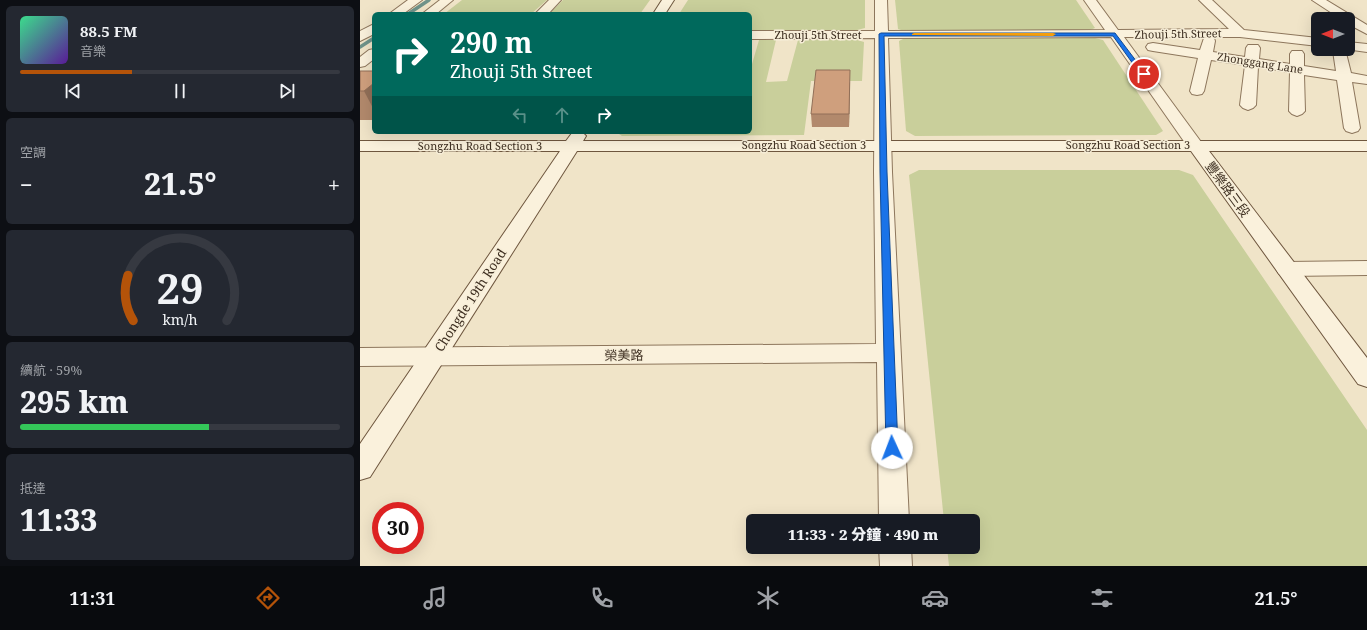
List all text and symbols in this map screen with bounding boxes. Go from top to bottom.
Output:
north arrow [1311,12,1355,56]
map controls [1311,12,1355,56]
text: 88.5 FM [80,21,137,41]
text: 290 m [450,23,532,61]
street label: Zhouji 5th Street [1134,25,1222,42]
street label: Zhouji 5th Street [774,27,862,42]
icon: right [384,28,436,80]
text: 音樂 [80,42,106,60]
street label: Zhonggang Lane [1216,48,1304,77]
pin [1127,57,1161,91]
text: Zhouji 5th Street [450,59,592,83]
icon: arrive [1133,63,1155,85]
icon: previous [62,80,84,102]
icon: pause [169,80,191,102]
icon: next [276,80,298,102]
icon: left [509,104,531,126]
icon: ahead [551,104,573,126]
icon: right [593,104,615,126]
street label: Songzhu Road Section 3 [742,137,866,152]
street label: Songzhu Road Section 3 [1066,137,1190,152]
street label: Songzhu Road Section 3 [418,138,542,153]
text: 空調 [20,143,46,161]
street label: 豐樂路三段 [1202,157,1254,221]
text: 21.5° [144,163,216,204]
text: − [20,169,33,199]
text: + [328,169,340,199]
street label: Chongde 19th Road [430,245,510,355]
text: 29 [156,260,204,316]
text: km/h [162,310,198,329]
street label: 榮美路 [604,346,644,364]
text: 續航 · 59% [20,361,82,379]
text: 295 km [20,381,129,422]
position arrow [871,427,913,469]
text: 抵達 [20,479,46,497]
text: 11:33 [20,499,97,540]
speed limit sign: 30 [372,502,424,554]
text: 11:33 · 2 分鐘 · 490 m [788,524,938,544]
icon: directions [254,584,282,612]
icon: music [421,584,449,612]
icon: phone [588,584,616,612]
icon: climate [754,584,782,612]
icon: car [921,584,949,612]
icon: filters [1088,584,1116,612]
text: 11:31 [69,586,116,610]
text: 21.5° [1255,586,1298,610]

